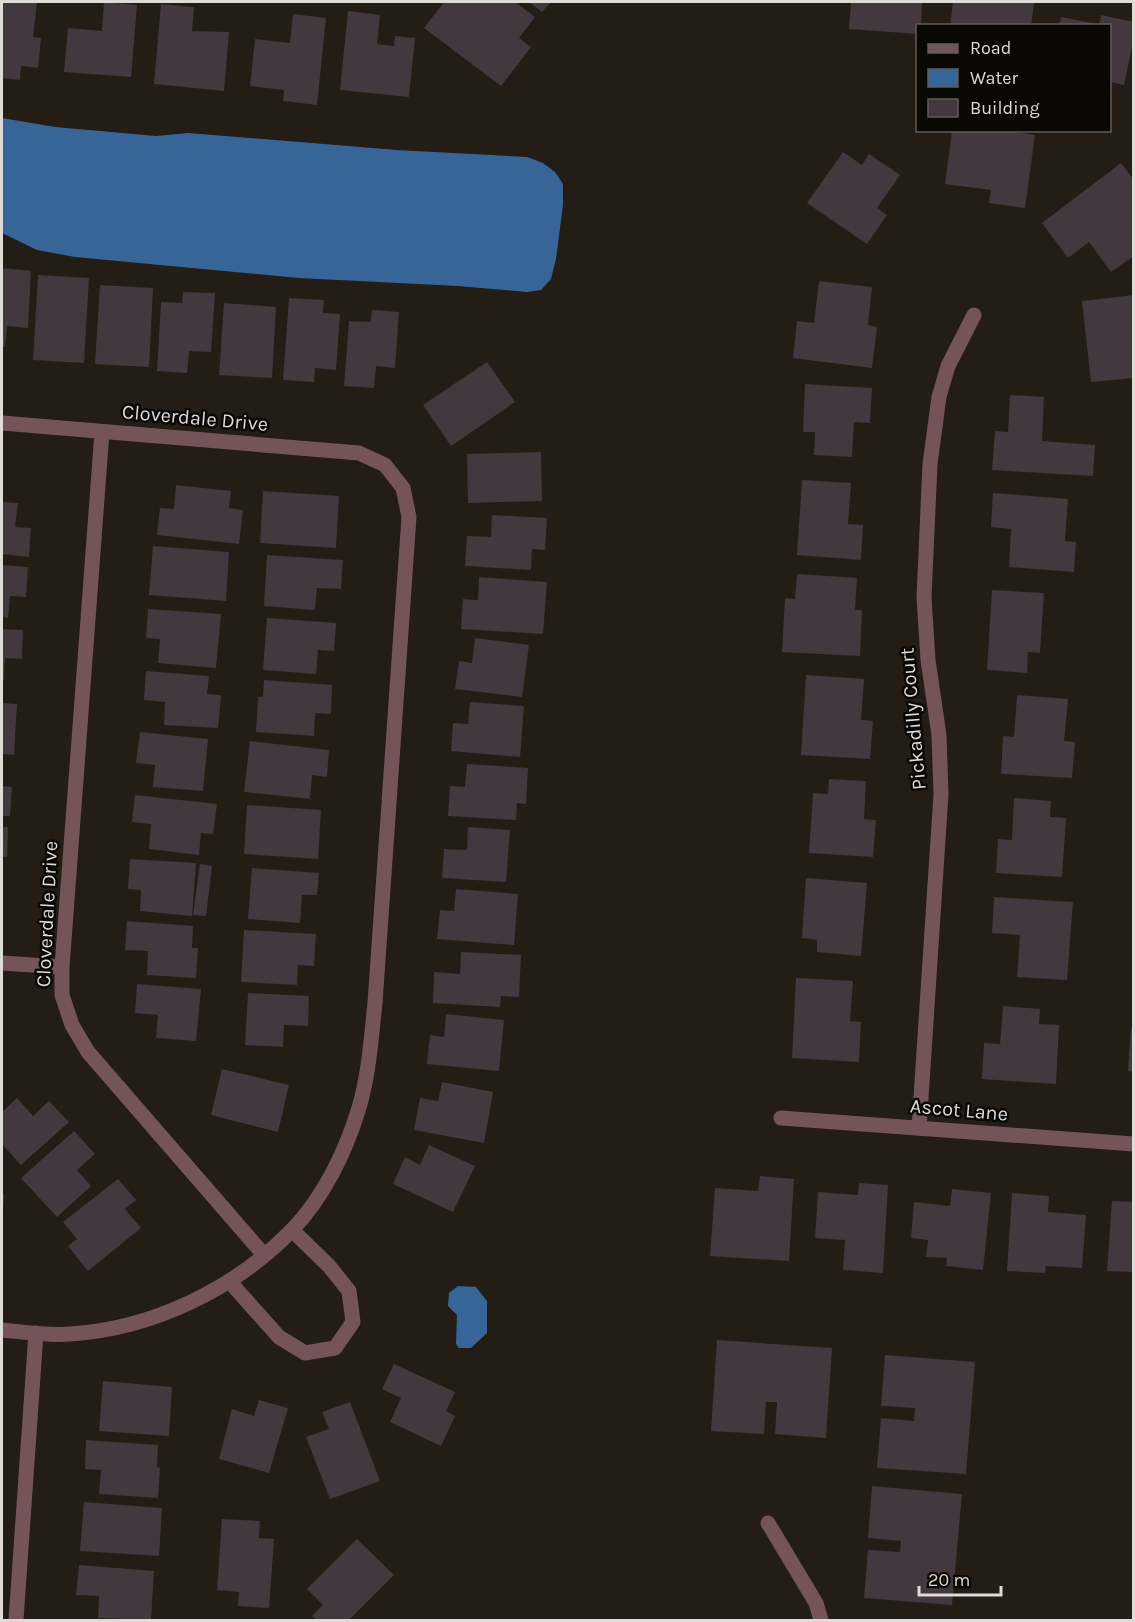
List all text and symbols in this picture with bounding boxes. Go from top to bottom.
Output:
legend [916,24,1111,132]
text: Road [970,37,1011,59]
text: Water [970,67,1018,89]
text: Building [970,97,1040,119]
street label: Cloverdale Drive [121,400,269,436]
street label: Pickadilly Court [895,646,931,791]
street label: Cloverdale Drive [32,840,62,988]
street label: Ascot Lane [909,1094,1009,1126]
scale bar [919,1559,1002,1597]
text: 20 m [928,1569,970,1591]

